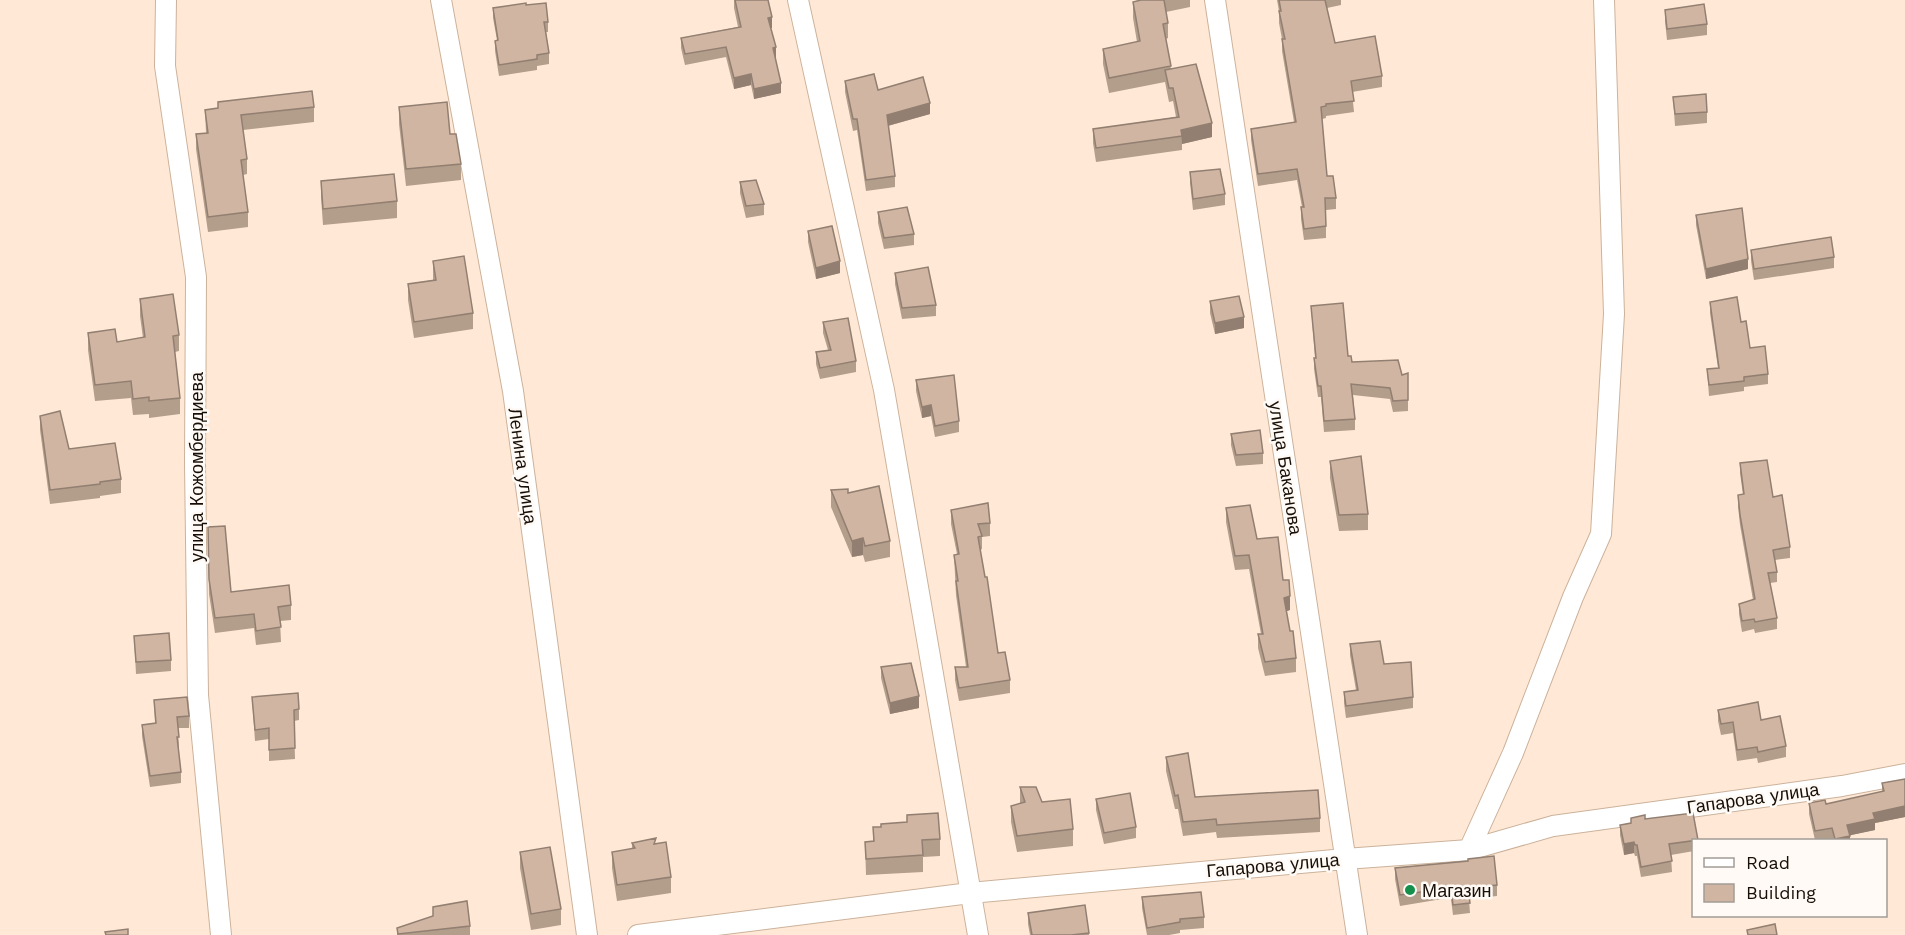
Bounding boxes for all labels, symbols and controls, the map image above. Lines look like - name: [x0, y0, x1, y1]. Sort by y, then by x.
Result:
- street label: улица Кожомбердиева: [186, 371, 207, 562]
- street label: улица Баканова: [1265, 400, 1307, 537]
- street label: Ленина улица: [504, 406, 542, 527]
- street label: Гапарова улица: [1685, 778, 1822, 818]
- legend: [1692, 839, 1887, 917]
- street label: Гапарова улица: [1206, 849, 1341, 881]
- text: Road: [1746, 852, 1790, 873]
- place label: Магазин: [1422, 880, 1491, 901]
- text: Building: [1746, 882, 1816, 903]
- marker: Магазин: [1403, 883, 1417, 897]

